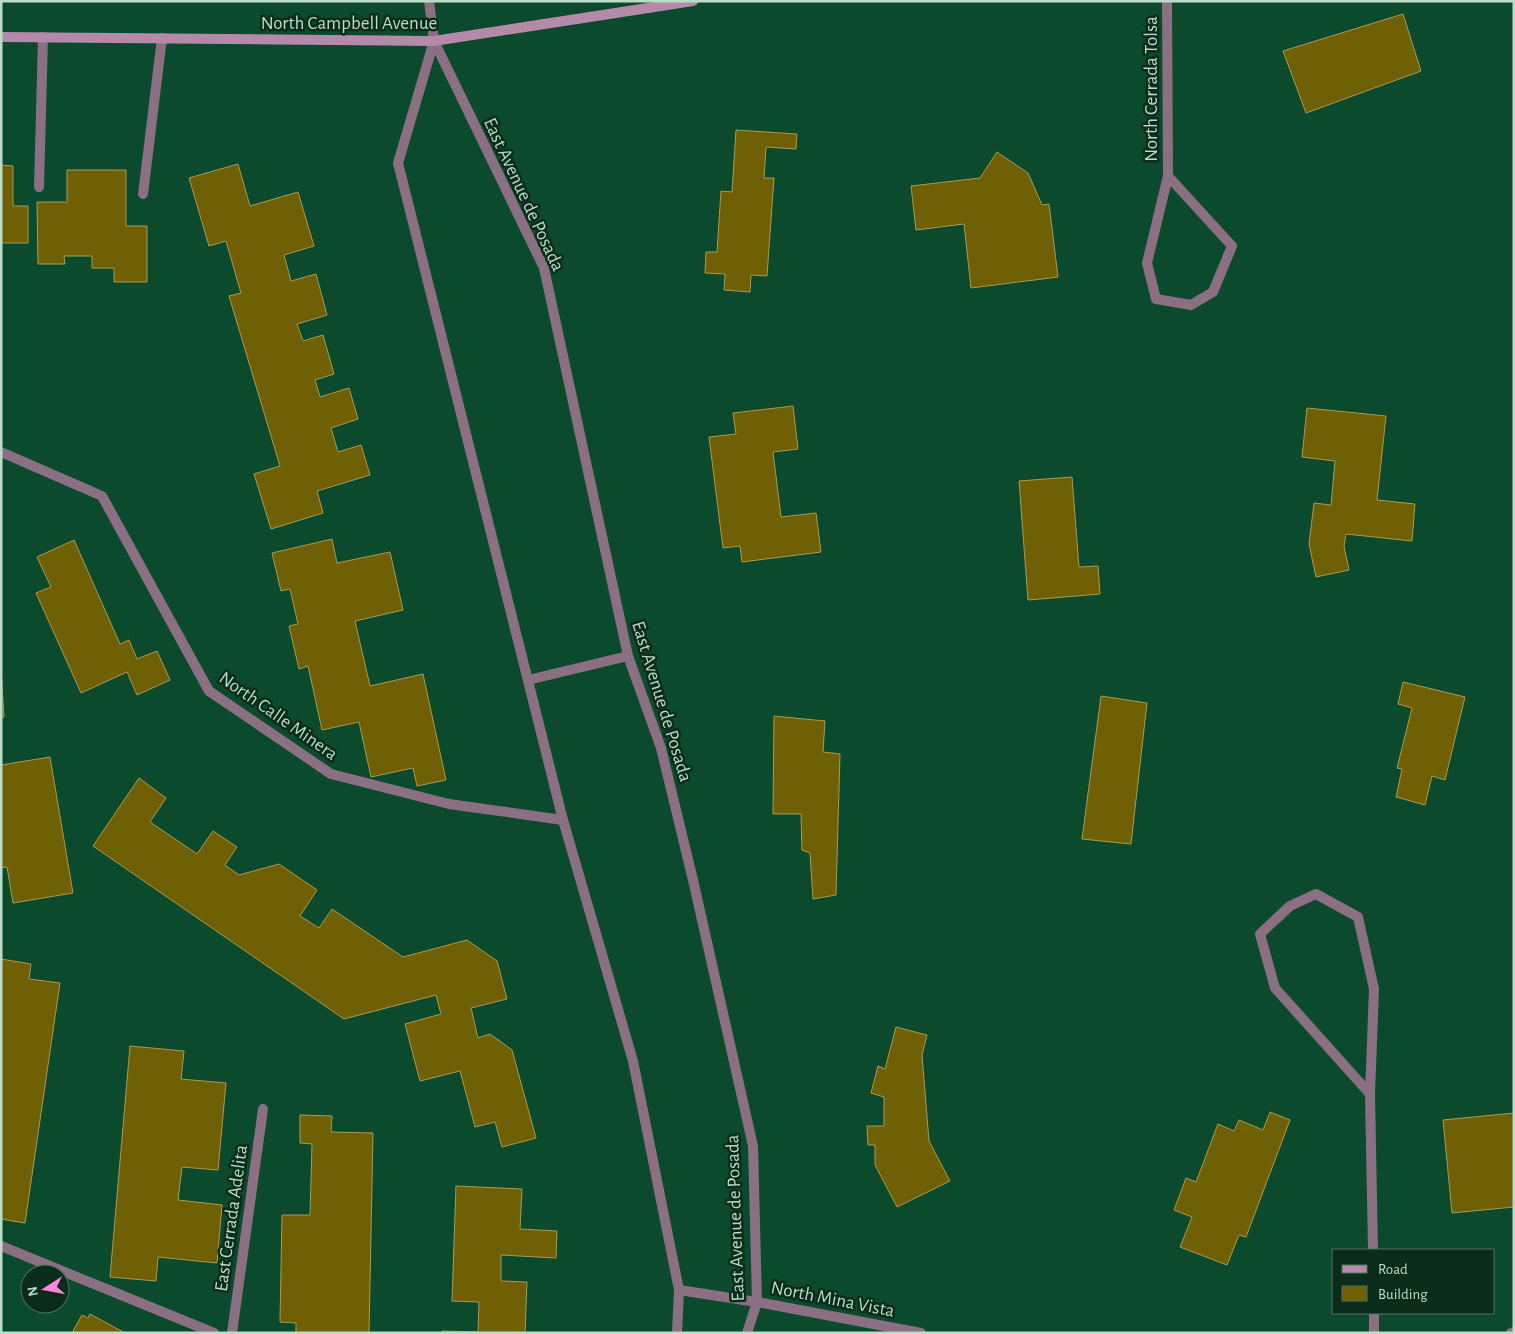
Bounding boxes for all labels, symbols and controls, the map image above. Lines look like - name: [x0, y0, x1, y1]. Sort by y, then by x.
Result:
- street label: North Campbell Avenue: [261, 14, 437, 33]
- street label: North Cerrada Tolsa: [1142, 16, 1161, 162]
- street label: East Avenue de Posada: [480, 115, 568, 274]
- street label: East Avenue de Posada: [628, 619, 695, 784]
- street label: North Calle Minera: [215, 668, 341, 764]
- street label: East Avenue de Posada: [723, 1134, 748, 1302]
- street label: East Cerrada Adelita: [212, 1143, 251, 1293]
- legend: [1332, 1249, 1495, 1314]
- text: Road: [1378, 1262, 1408, 1277]
- north arrow: [20, 1264, 70, 1314]
- street label: North Mina Vista: [769, 1278, 896, 1321]
- text: N: [25, 1285, 41, 1297]
- text: Building: [1378, 1287, 1428, 1302]

